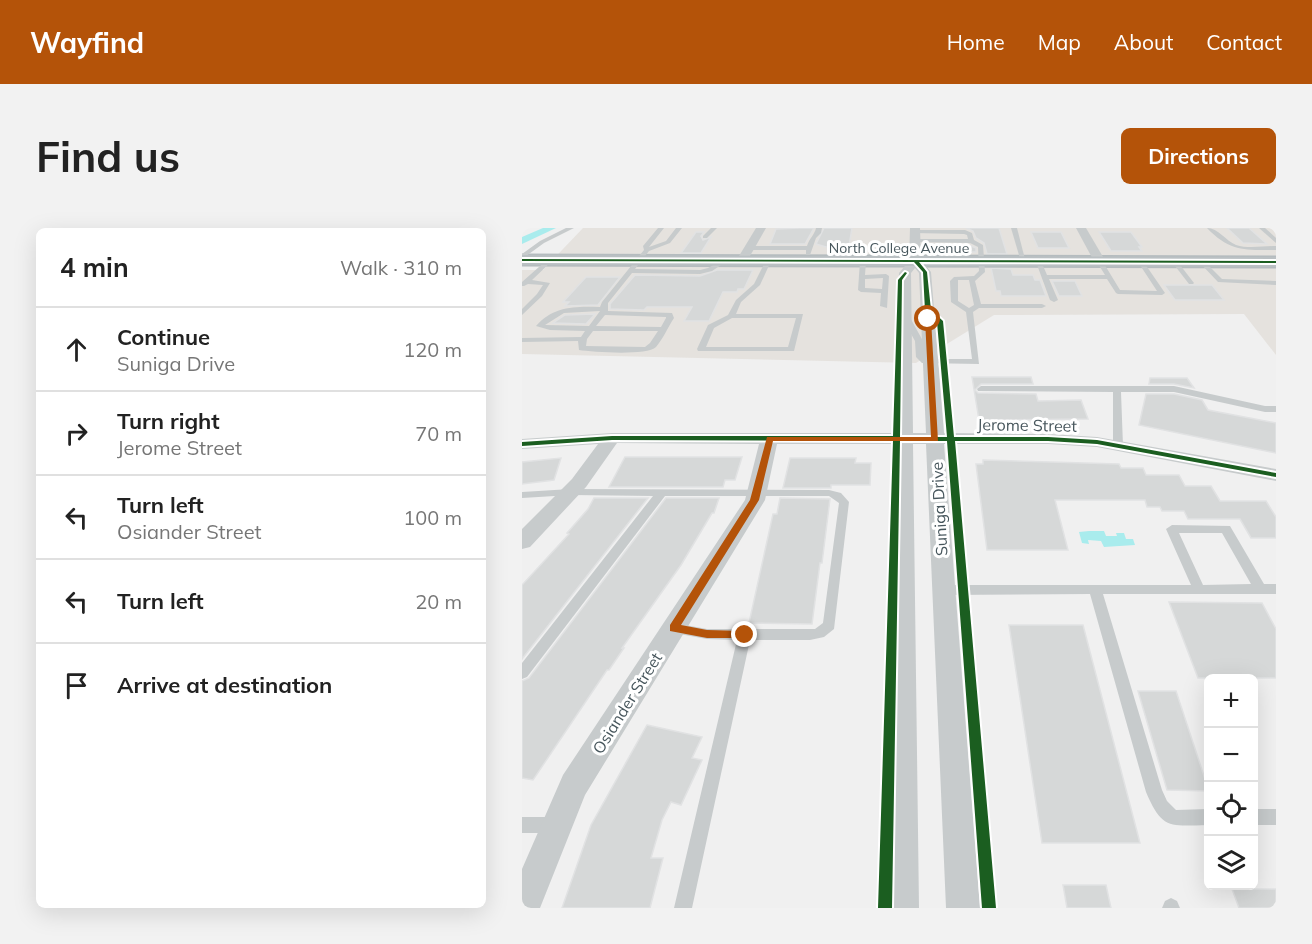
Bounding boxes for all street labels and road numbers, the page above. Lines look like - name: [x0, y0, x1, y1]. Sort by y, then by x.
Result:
- street label: North College Avenue: [829, 239, 969, 257]
- street label: Jerome Street: [977, 414, 1078, 436]
- street label: Suniga Drive: [927, 461, 951, 557]
- street label: Osiander Street: [588, 648, 666, 757]

